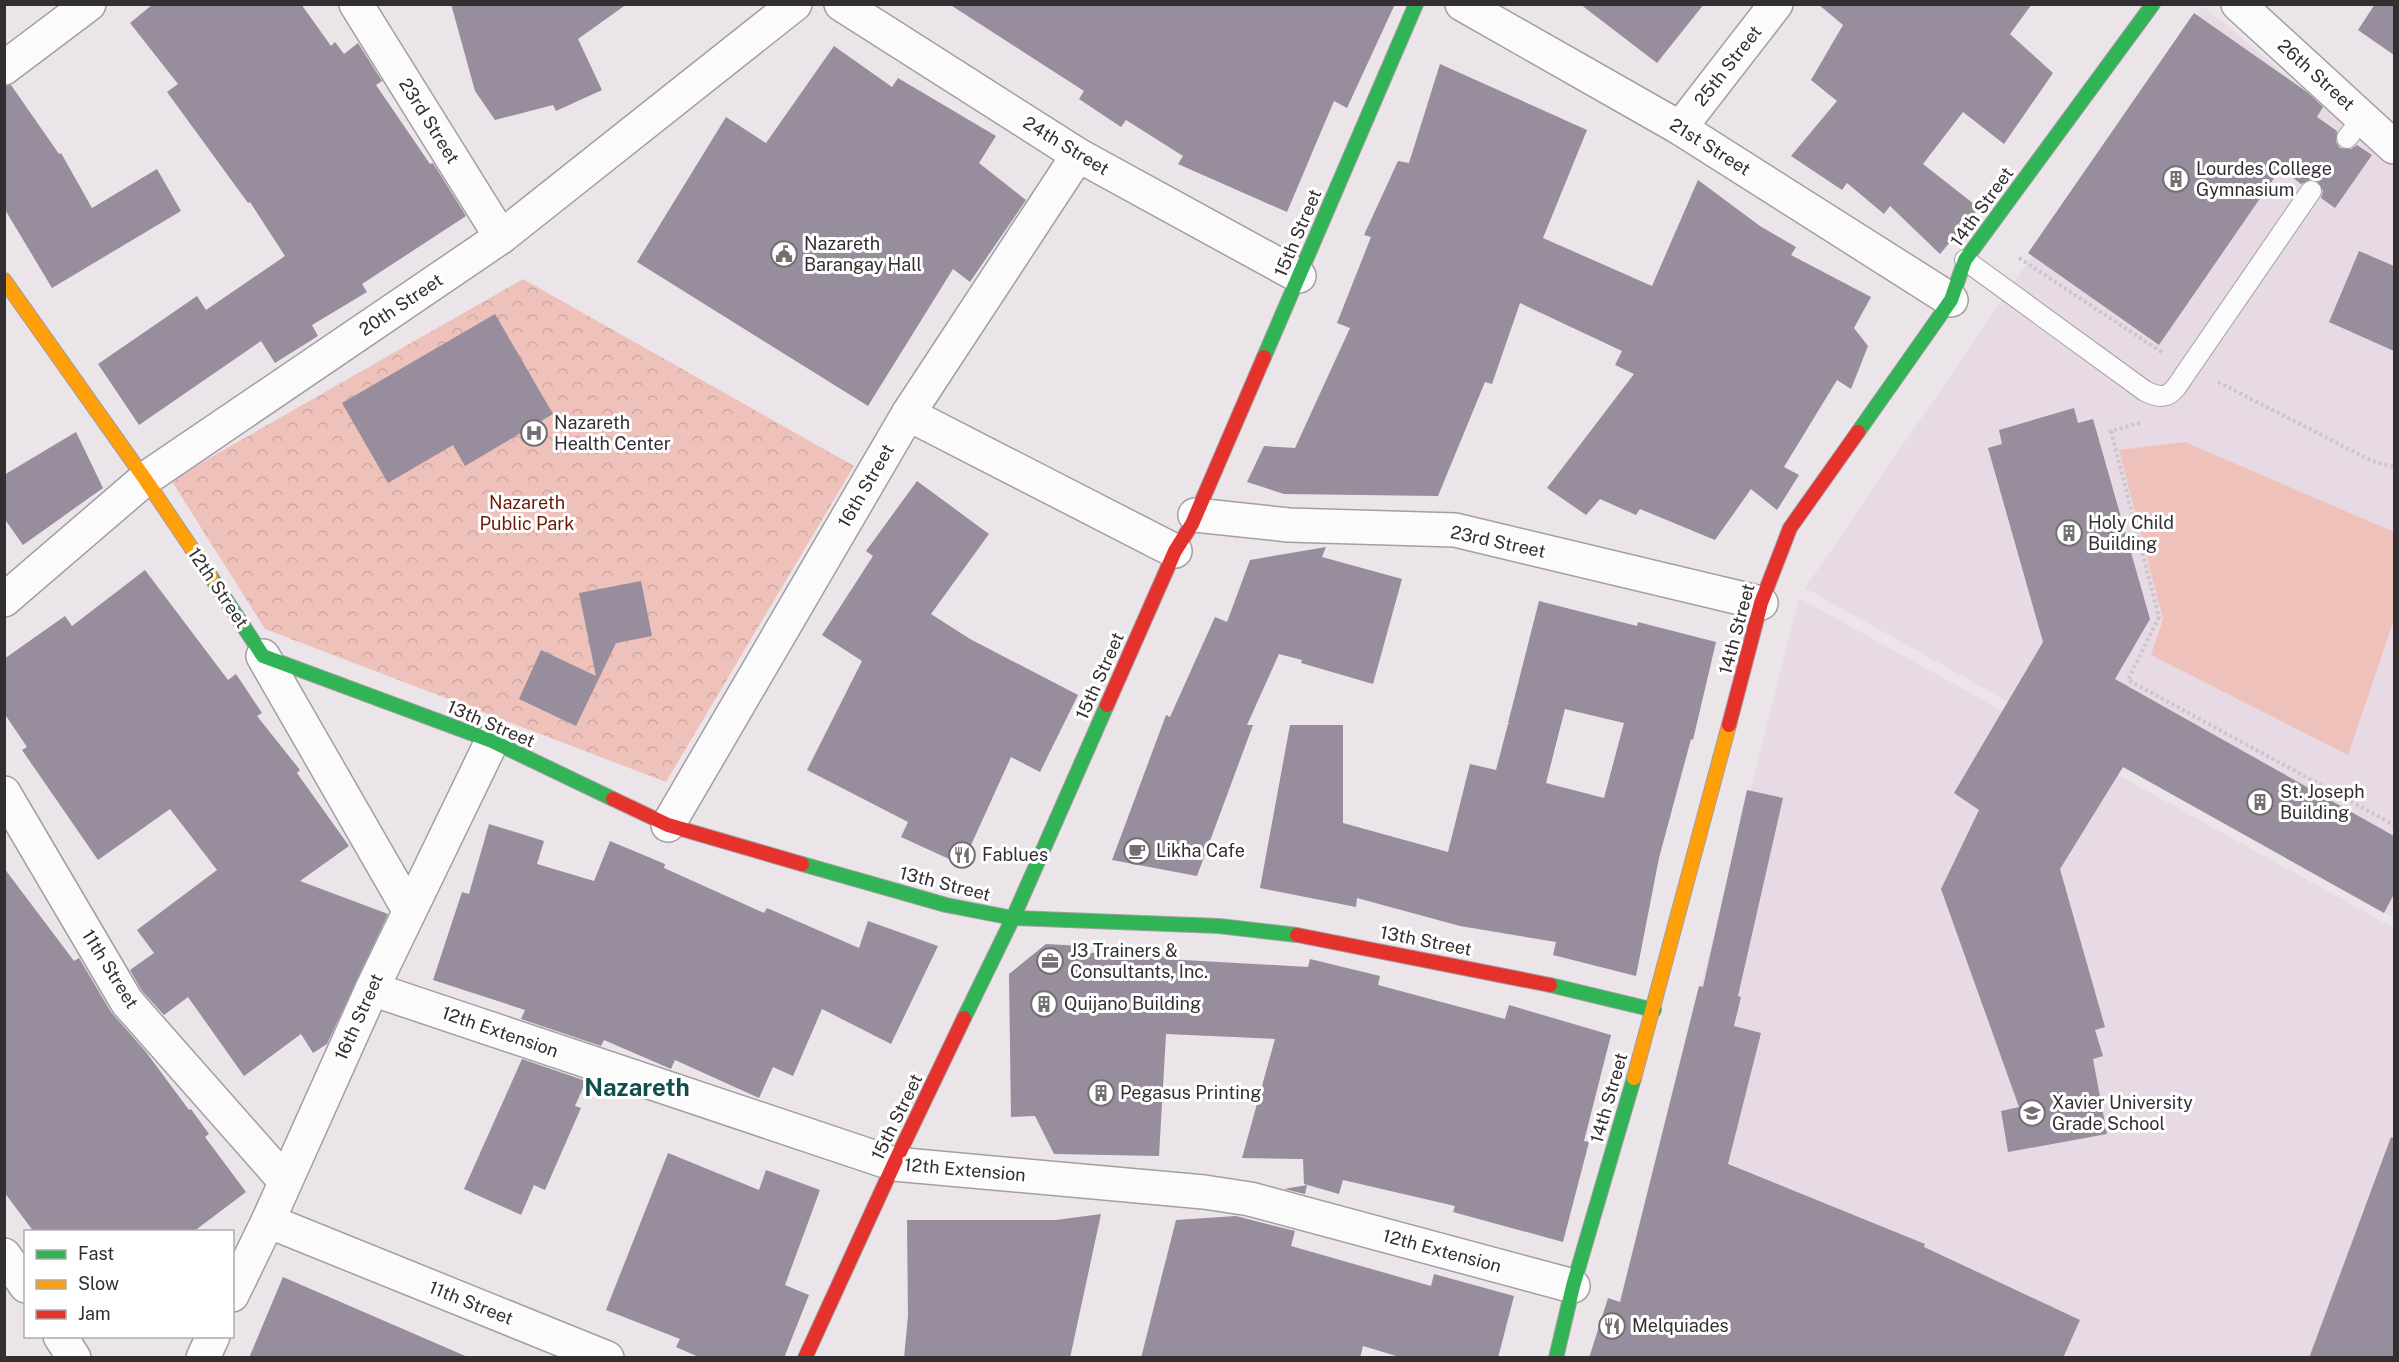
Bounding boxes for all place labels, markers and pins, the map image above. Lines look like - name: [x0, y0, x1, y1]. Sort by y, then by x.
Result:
- place label: Lourdes College Gymnasium: [2196, 158, 2332, 200]
- building icon: Lourdes College Gymnasium: [2161, 164, 2191, 194]
- place label: Nazareth Barangay Hall: [804, 233, 922, 275]
- public building icon: Nazareth Barangay Hall: [769, 239, 799, 269]
- place label: Nazareth Health Center: [554, 412, 671, 454]
- hospital icon: Nazareth Health Center: [519, 418, 549, 448]
- place label: Holy Child Building: [2088, 512, 2174, 554]
- building icon: Holy Child Building: [2054, 518, 2084, 548]
- place label: St. Joseph Building: [2280, 781, 2365, 823]
- building icon: St. Joseph Building: [2245, 787, 2275, 817]
- cafe icon: Likha Cafe: [1122, 836, 1152, 866]
- restaurant icon: Fablues: [947, 840, 977, 870]
- place label: Likha Cafe: [1156, 840, 1245, 861]
- place label: Fablues: [982, 844, 1048, 865]
- place label: J3 Trainers & Consultants, Inc.: [1070, 940, 1208, 982]
- office icon: J3 Trainers & Consultants, Inc.: [1035, 946, 1065, 976]
- building icon: Quijano Building: [1029, 989, 1059, 1019]
- place label: Quijano Building: [1064, 993, 1201, 1014]
- building icon: Pegasus Printing: [1086, 1078, 1116, 1108]
- place label: Pegasus Printing: [1120, 1082, 1261, 1103]
- place label: Xavier University Grade School: [2052, 1092, 2193, 1134]
- school or university icon: Xavier University Grade School: [2017, 1098, 2047, 1128]
- restaurant icon: Melquiades: [1597, 1311, 1627, 1341]
- place label: Melquiades: [1632, 1315, 1729, 1336]

